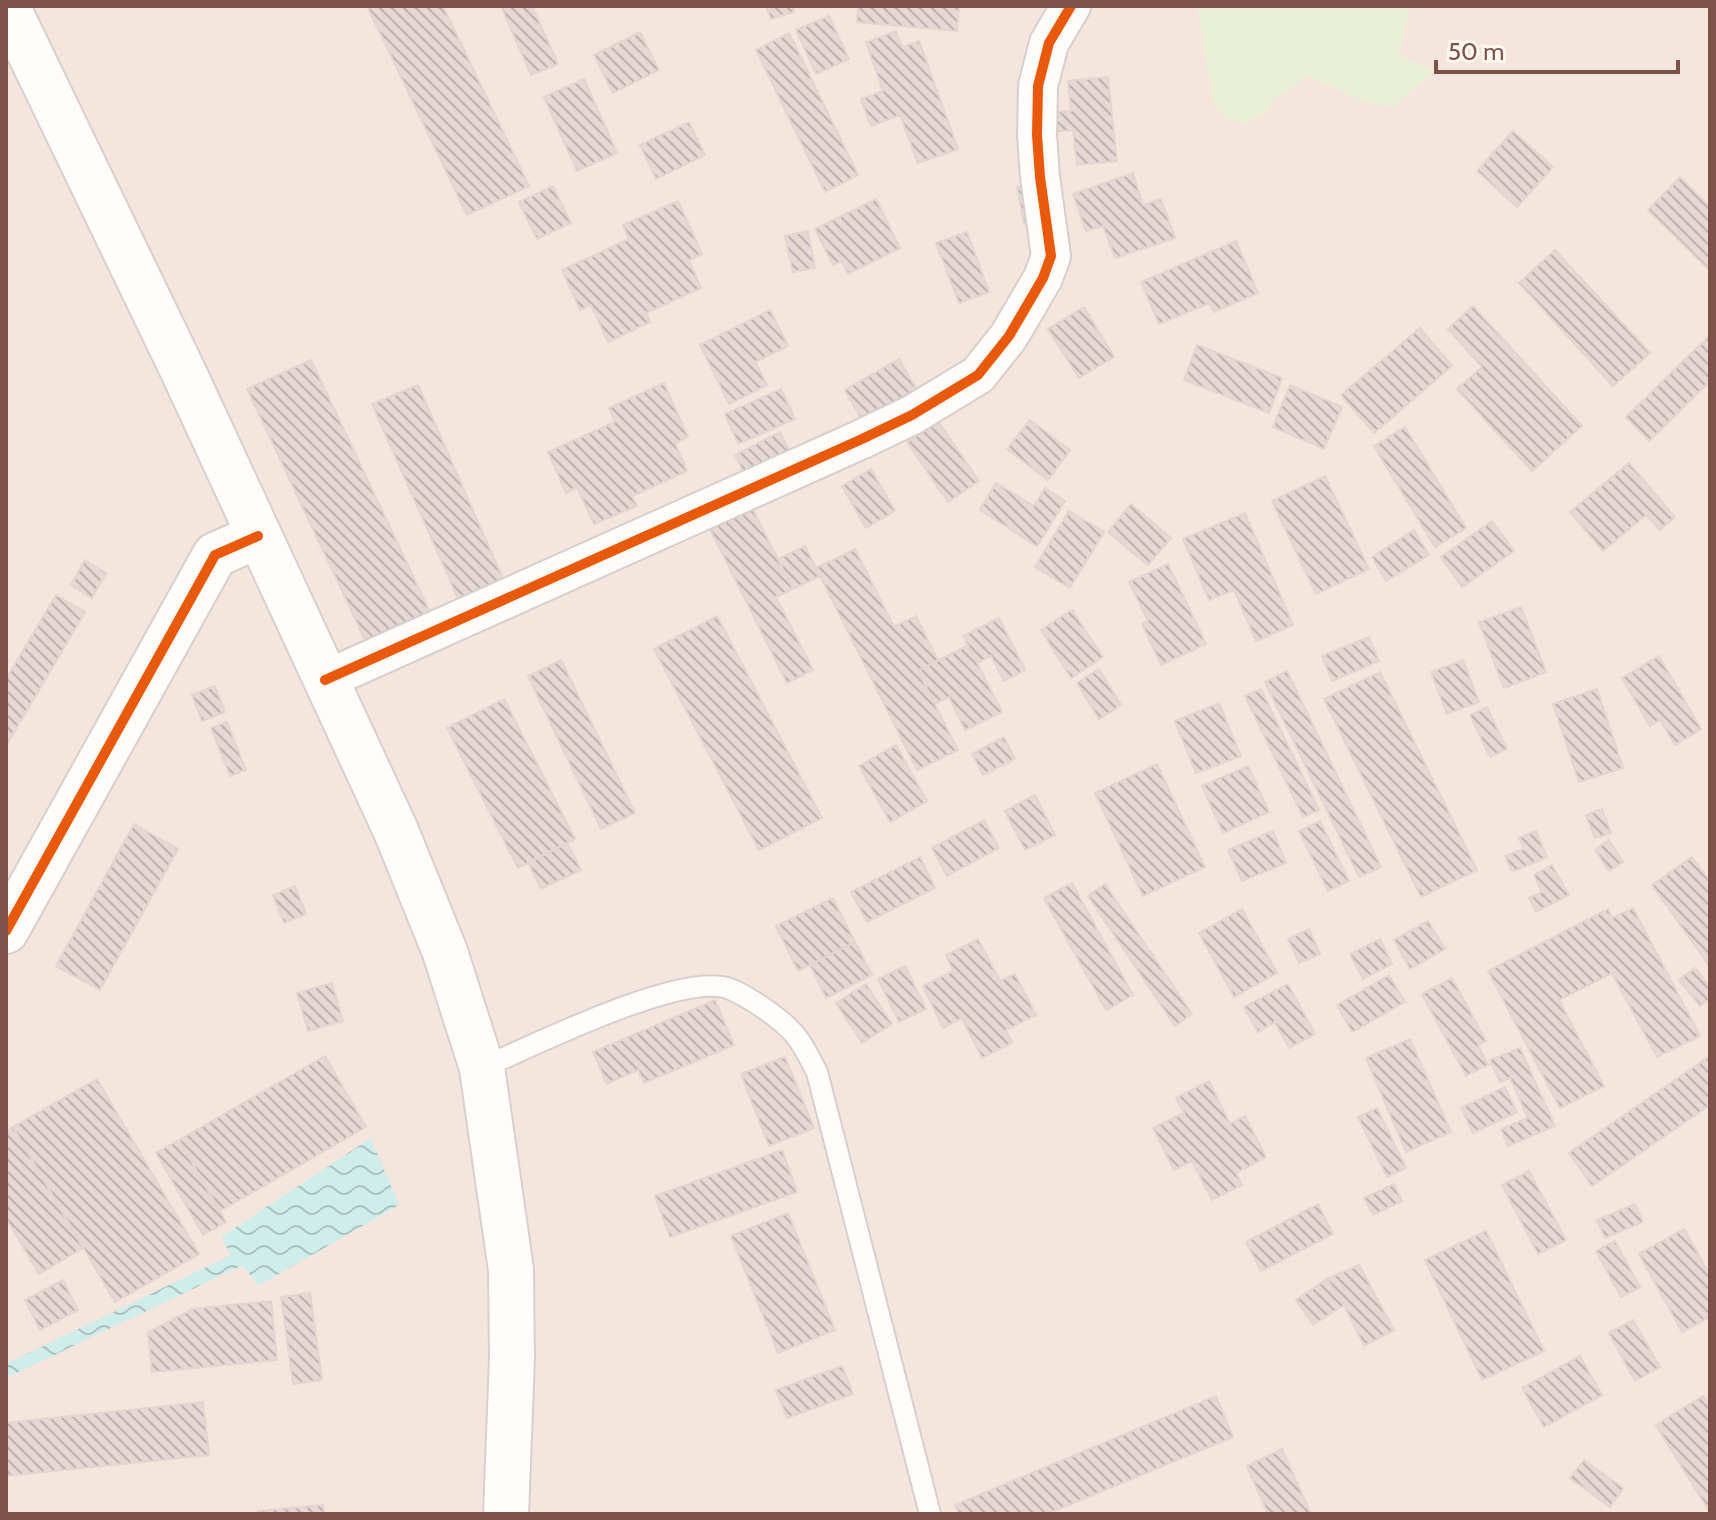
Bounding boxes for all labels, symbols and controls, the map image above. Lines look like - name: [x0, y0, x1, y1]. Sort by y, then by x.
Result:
- scale bar: [1436, 24, 1678, 74]
- text: 50 m: [1448, 37, 1504, 66]

